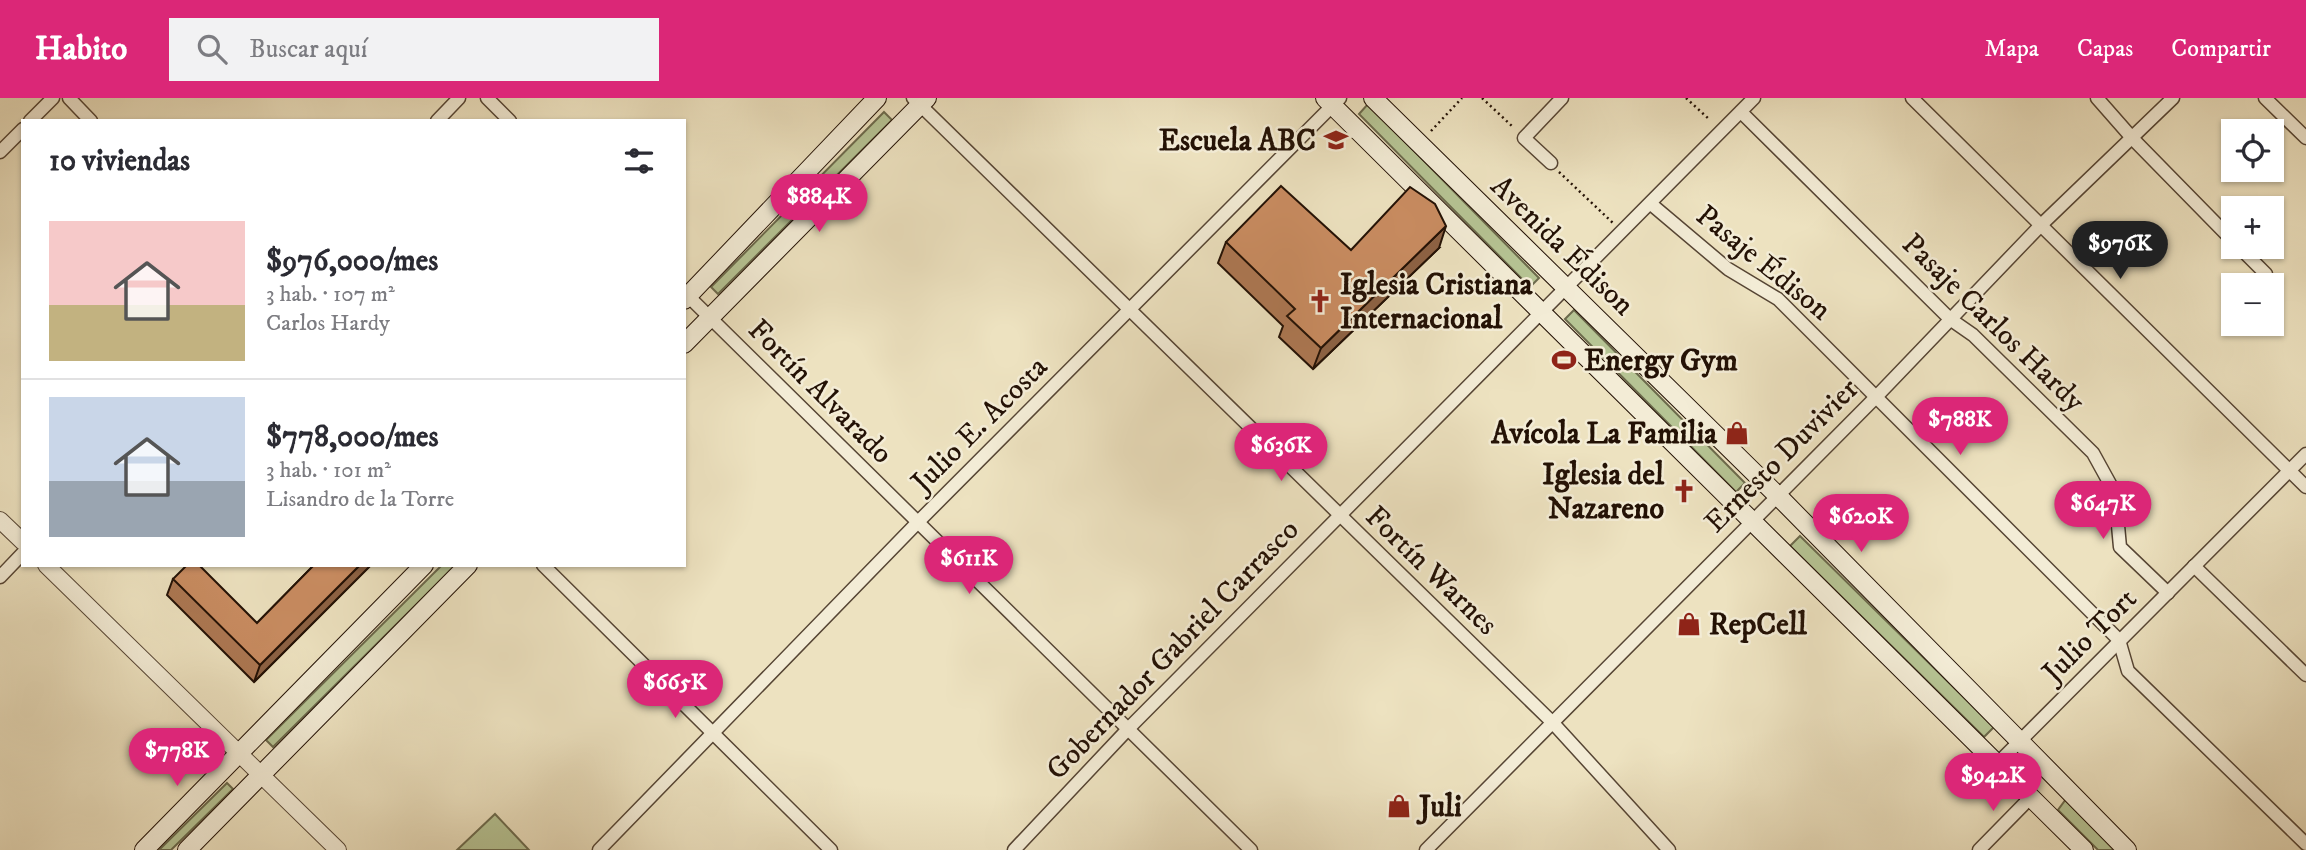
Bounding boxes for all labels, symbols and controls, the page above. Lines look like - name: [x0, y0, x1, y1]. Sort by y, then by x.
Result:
- search box: [169, 18, 659, 81]
- text: Habito: [35, 29, 127, 70]
- icon: search: [193, 30, 231, 68]
- text: Buscar aquí: [249, 33, 368, 66]
- text: Mapa: [1985, 34, 2039, 64]
- text: Capas: [2077, 34, 2133, 64]
- text: Compartir: [2171, 34, 2271, 64]
- map controls: [2221, 119, 2284, 336]
- button: locate: [2221, 119, 2284, 182]
- place label: Escuela ABC: [1159, 123, 1316, 160]
- school or university icon: Escuela ABC: [1322, 126, 1350, 154]
- icon: filters: [620, 142, 658, 180]
- text: 10 viviendas: [49, 143, 190, 180]
- street label: Avenida Édison: [1482, 167, 1643, 324]
- pin: $884K: [770, 174, 868, 234]
- text: $884K: [787, 182, 851, 211]
- button: +: [2221, 196, 2284, 259]
- street label: Pasaje Édison: [1688, 197, 1839, 329]
- pin: $976K: [2071, 222, 2169, 281]
- street label: Pasaje Carlos Hardy: [1894, 226, 2093, 420]
- text: $976K: [2088, 229, 2152, 258]
- text: $976,000/mes: [266, 243, 438, 280]
- icon: home: [105, 249, 189, 333]
- place label: Iglesia Cristiana Internacional: [1340, 267, 1534, 338]
- button: −: [2221, 273, 2284, 336]
- text: 3 hab. · 107 m²: [266, 280, 395, 309]
- church icon: Iglesia Cristiana Internacional: [1306, 287, 1334, 315]
- text: Carlos Hardy: [266, 309, 390, 338]
- street label: Fortín Alvarado: [740, 312, 900, 472]
- place label: Energy Gym: [1584, 343, 1738, 380]
- sports icon: Energy Gym: [1550, 346, 1578, 374]
- street label: Julio E. Acosta: [902, 349, 1056, 503]
- street label: Ernesto Duvivier: [1697, 371, 1867, 541]
- pin: $788K: [1911, 398, 2009, 457]
- text: $788K: [1928, 405, 1992, 434]
- place label: Avícola La Familia: [1490, 416, 1718, 453]
- text: $778,000/mes: [266, 419, 439, 456]
- shop icon: Avícola La Familia: [1723, 419, 1751, 447]
- pin: $636K: [1232, 424, 1330, 483]
- icon: home: [105, 425, 189, 509]
- text: $636K: [1250, 431, 1312, 460]
- text: 3 hab. · 101 m²: [266, 456, 391, 485]
- place label: Iglesia del Nazareno: [1542, 457, 1665, 528]
- church icon: Iglesia del Nazareno: [1670, 477, 1698, 505]
- pin: $647K: [2054, 482, 2152, 541]
- text: Lisandro de la Torre: [266, 485, 454, 514]
- text: $647K: [2070, 489, 2136, 518]
- pin: $620K: [1812, 494, 1910, 554]
- street label: Fortín Warnes: [1357, 499, 1505, 643]
- text: $620K: [1829, 502, 1893, 531]
- street label: Gobernador Gabriel Carrasco: [1039, 512, 1307, 788]
- pin: $611K: [920, 536, 1018, 596]
- text: $611K: [940, 544, 998, 573]
- street label: Julio Tort: [2033, 581, 2145, 693]
- place label: RepCell: [1709, 607, 1808, 644]
- shop icon: RepCell: [1675, 610, 1703, 638]
- pin: $665K: [626, 660, 724, 720]
- text: $665K: [643, 668, 707, 697]
- pin: $778K: [128, 728, 226, 788]
- text: $778K: [145, 736, 209, 765]
- pin: $942K: [1944, 754, 2042, 813]
- text: $942K: [1961, 761, 2025, 790]
- place label: Juli: [1416, 789, 1462, 826]
- shop icon: Juli: [1385, 792, 1413, 820]

